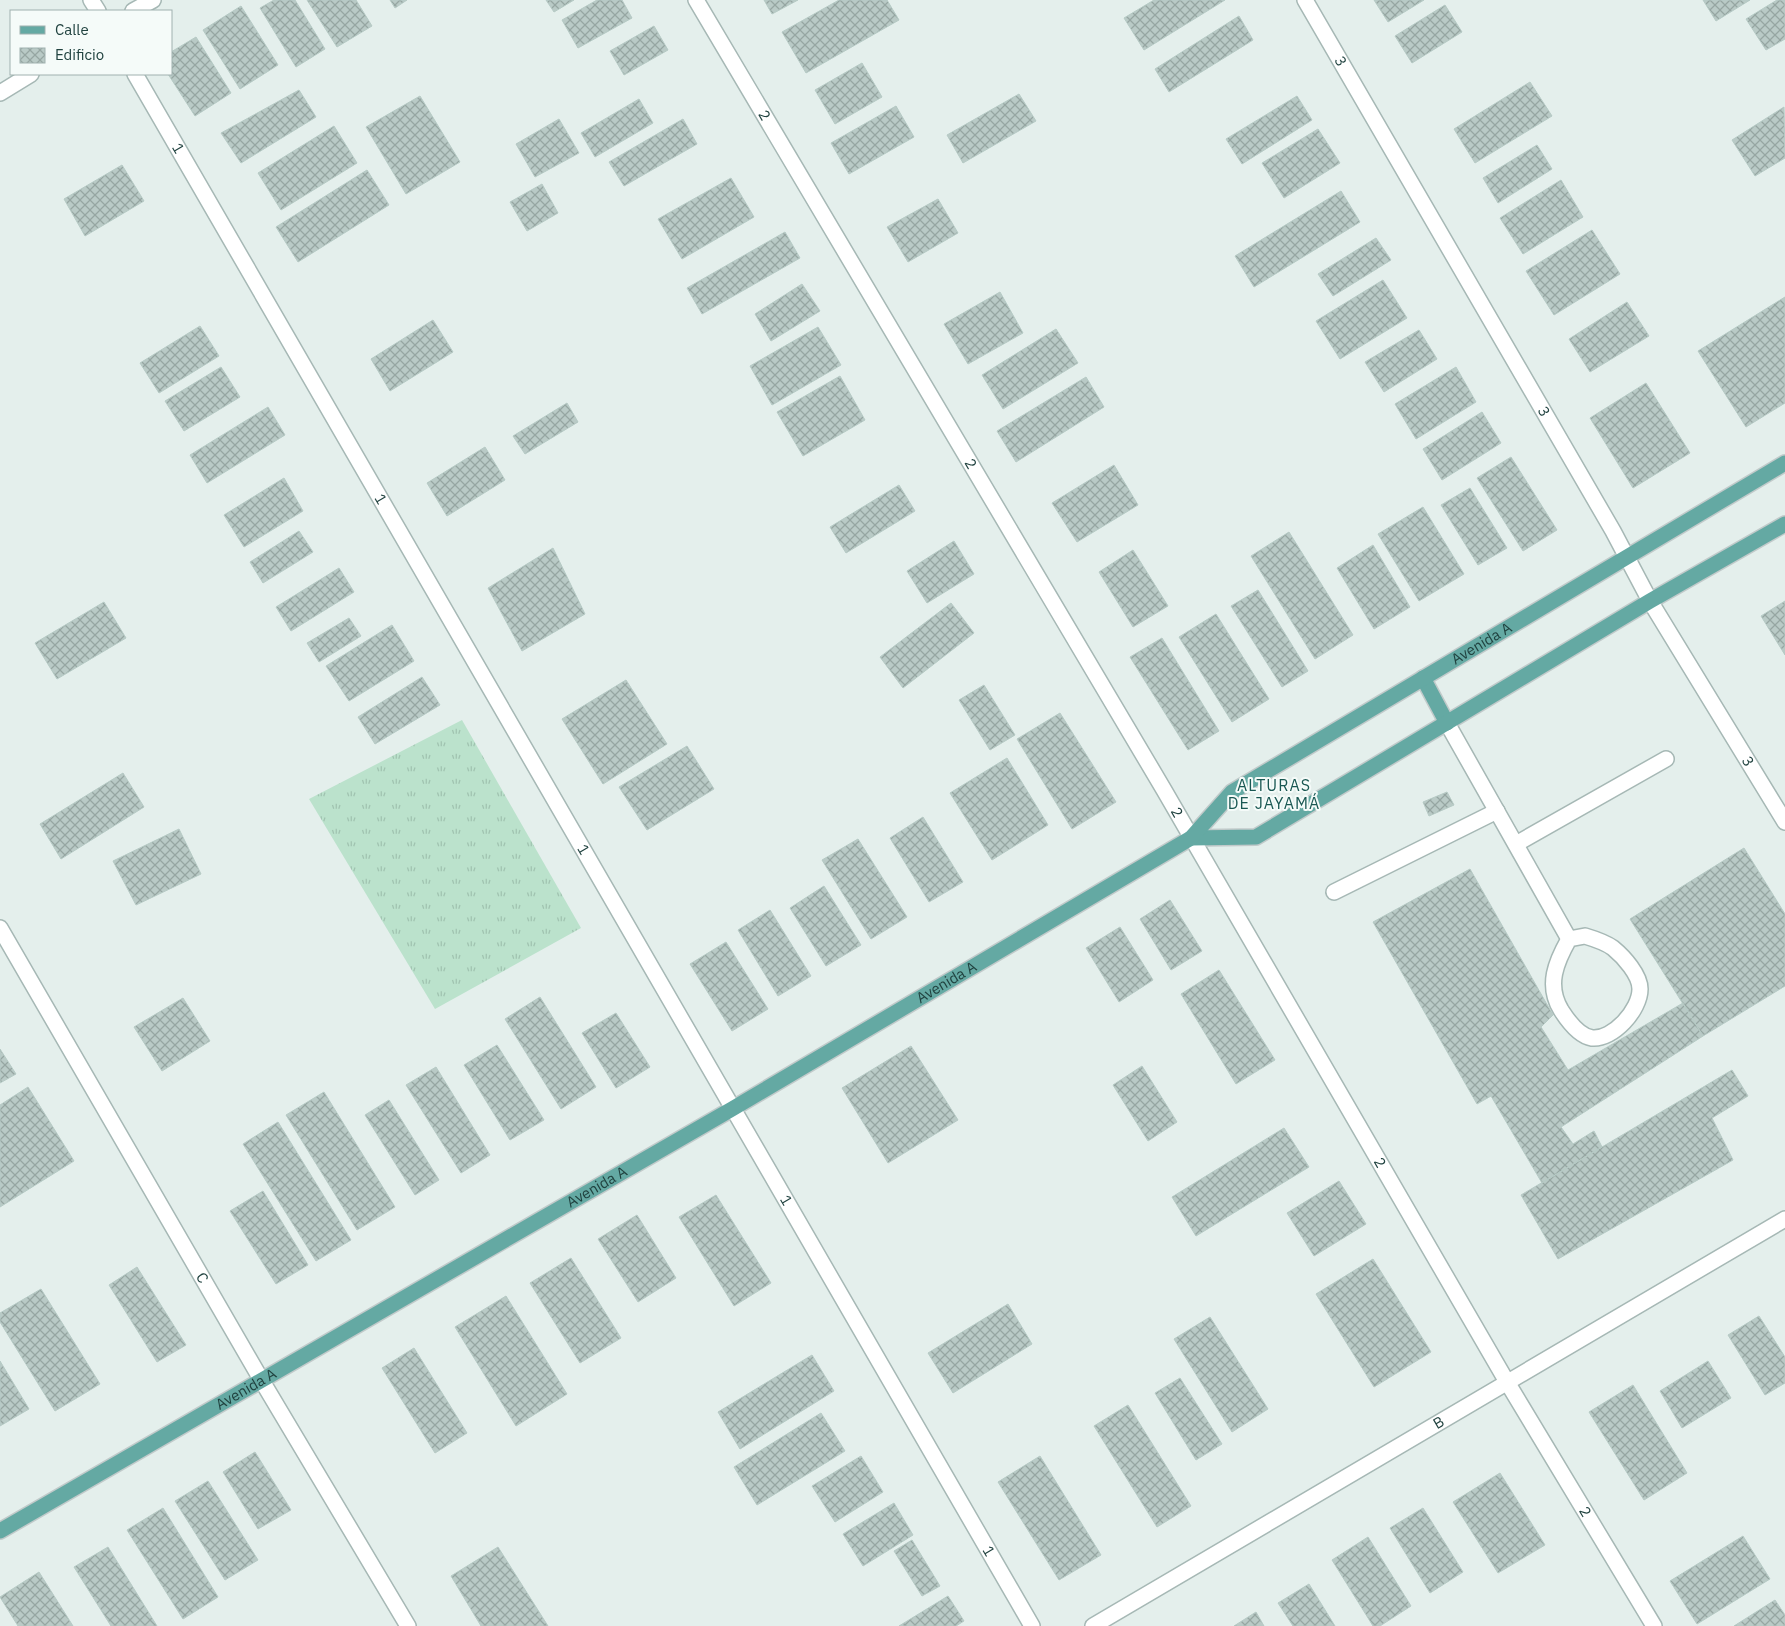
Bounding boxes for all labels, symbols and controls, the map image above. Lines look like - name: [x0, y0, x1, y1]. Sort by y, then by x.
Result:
- legend: [10, 10, 172, 75]
- text: Calle: [55, 20, 89, 39]
- text: Edificio: [55, 45, 104, 64]
- street label: 3: [1331, 52, 1352, 70]
- street label: 2: [754, 106, 775, 124]
- street label: 1: [168, 140, 189, 157]
- street label: 3: [1534, 403, 1555, 420]
- street label: 2: [961, 455, 982, 472]
- street label: 1: [371, 490, 392, 508]
- street label: Avenida A: [1448, 618, 1515, 668]
- street label: 3: [1738, 752, 1759, 770]
- district label: ALTURAS DE JAYAMÁ: [1228, 775, 1320, 813]
- street label: 2: [1167, 803, 1188, 821]
- street label: 1: [573, 841, 594, 858]
- street label: Avenida A: [913, 957, 980, 1007]
- street label: 2: [1370, 1154, 1391, 1171]
- street label: Avenida A: [563, 1161, 631, 1211]
- street label: 1: [776, 1191, 797, 1209]
- street label: C: [192, 1269, 213, 1286]
- street label: Avenida A: [212, 1364, 280, 1414]
- street label: B: [1429, 1412, 1447, 1433]
- street label: 2: [1575, 1503, 1596, 1520]
- street label: 1: [979, 1542, 1000, 1559]

